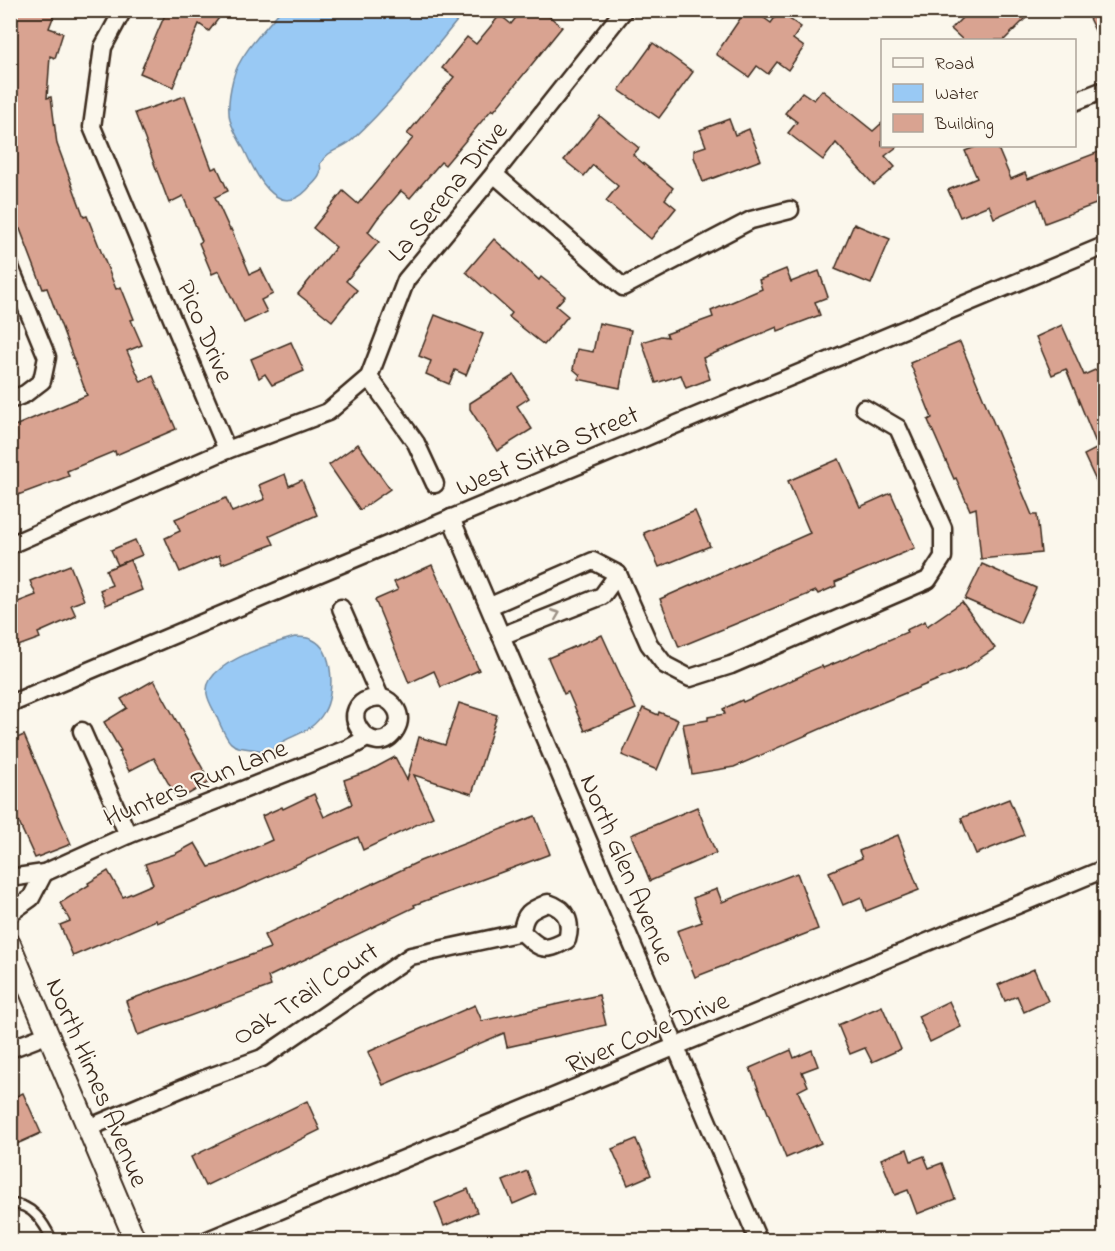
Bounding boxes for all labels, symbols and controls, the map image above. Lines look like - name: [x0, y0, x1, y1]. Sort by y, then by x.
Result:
- legend: [881, 39, 1076, 147]
- text: Road: [935, 52, 974, 78]
- text: Water: [935, 82, 979, 108]
- text: Building: [934, 112, 994, 139]
- street label: La Serena Drive: [380, 113, 519, 272]
- street label: Pico Drive: [165, 275, 243, 390]
- street label: West Sitka Street: [451, 396, 645, 508]
- one-way arrow: [549, 609, 560, 621]
- street label: Hunters Run Lane: [98, 729, 294, 839]
- street label: North Glen Avenue: [568, 769, 684, 972]
- street label: Oak Trail Court: [226, 933, 387, 1057]
- street label: North Himes Avenue: [34, 972, 158, 1195]
- street label: River Cove Drive: [560, 982, 736, 1086]

